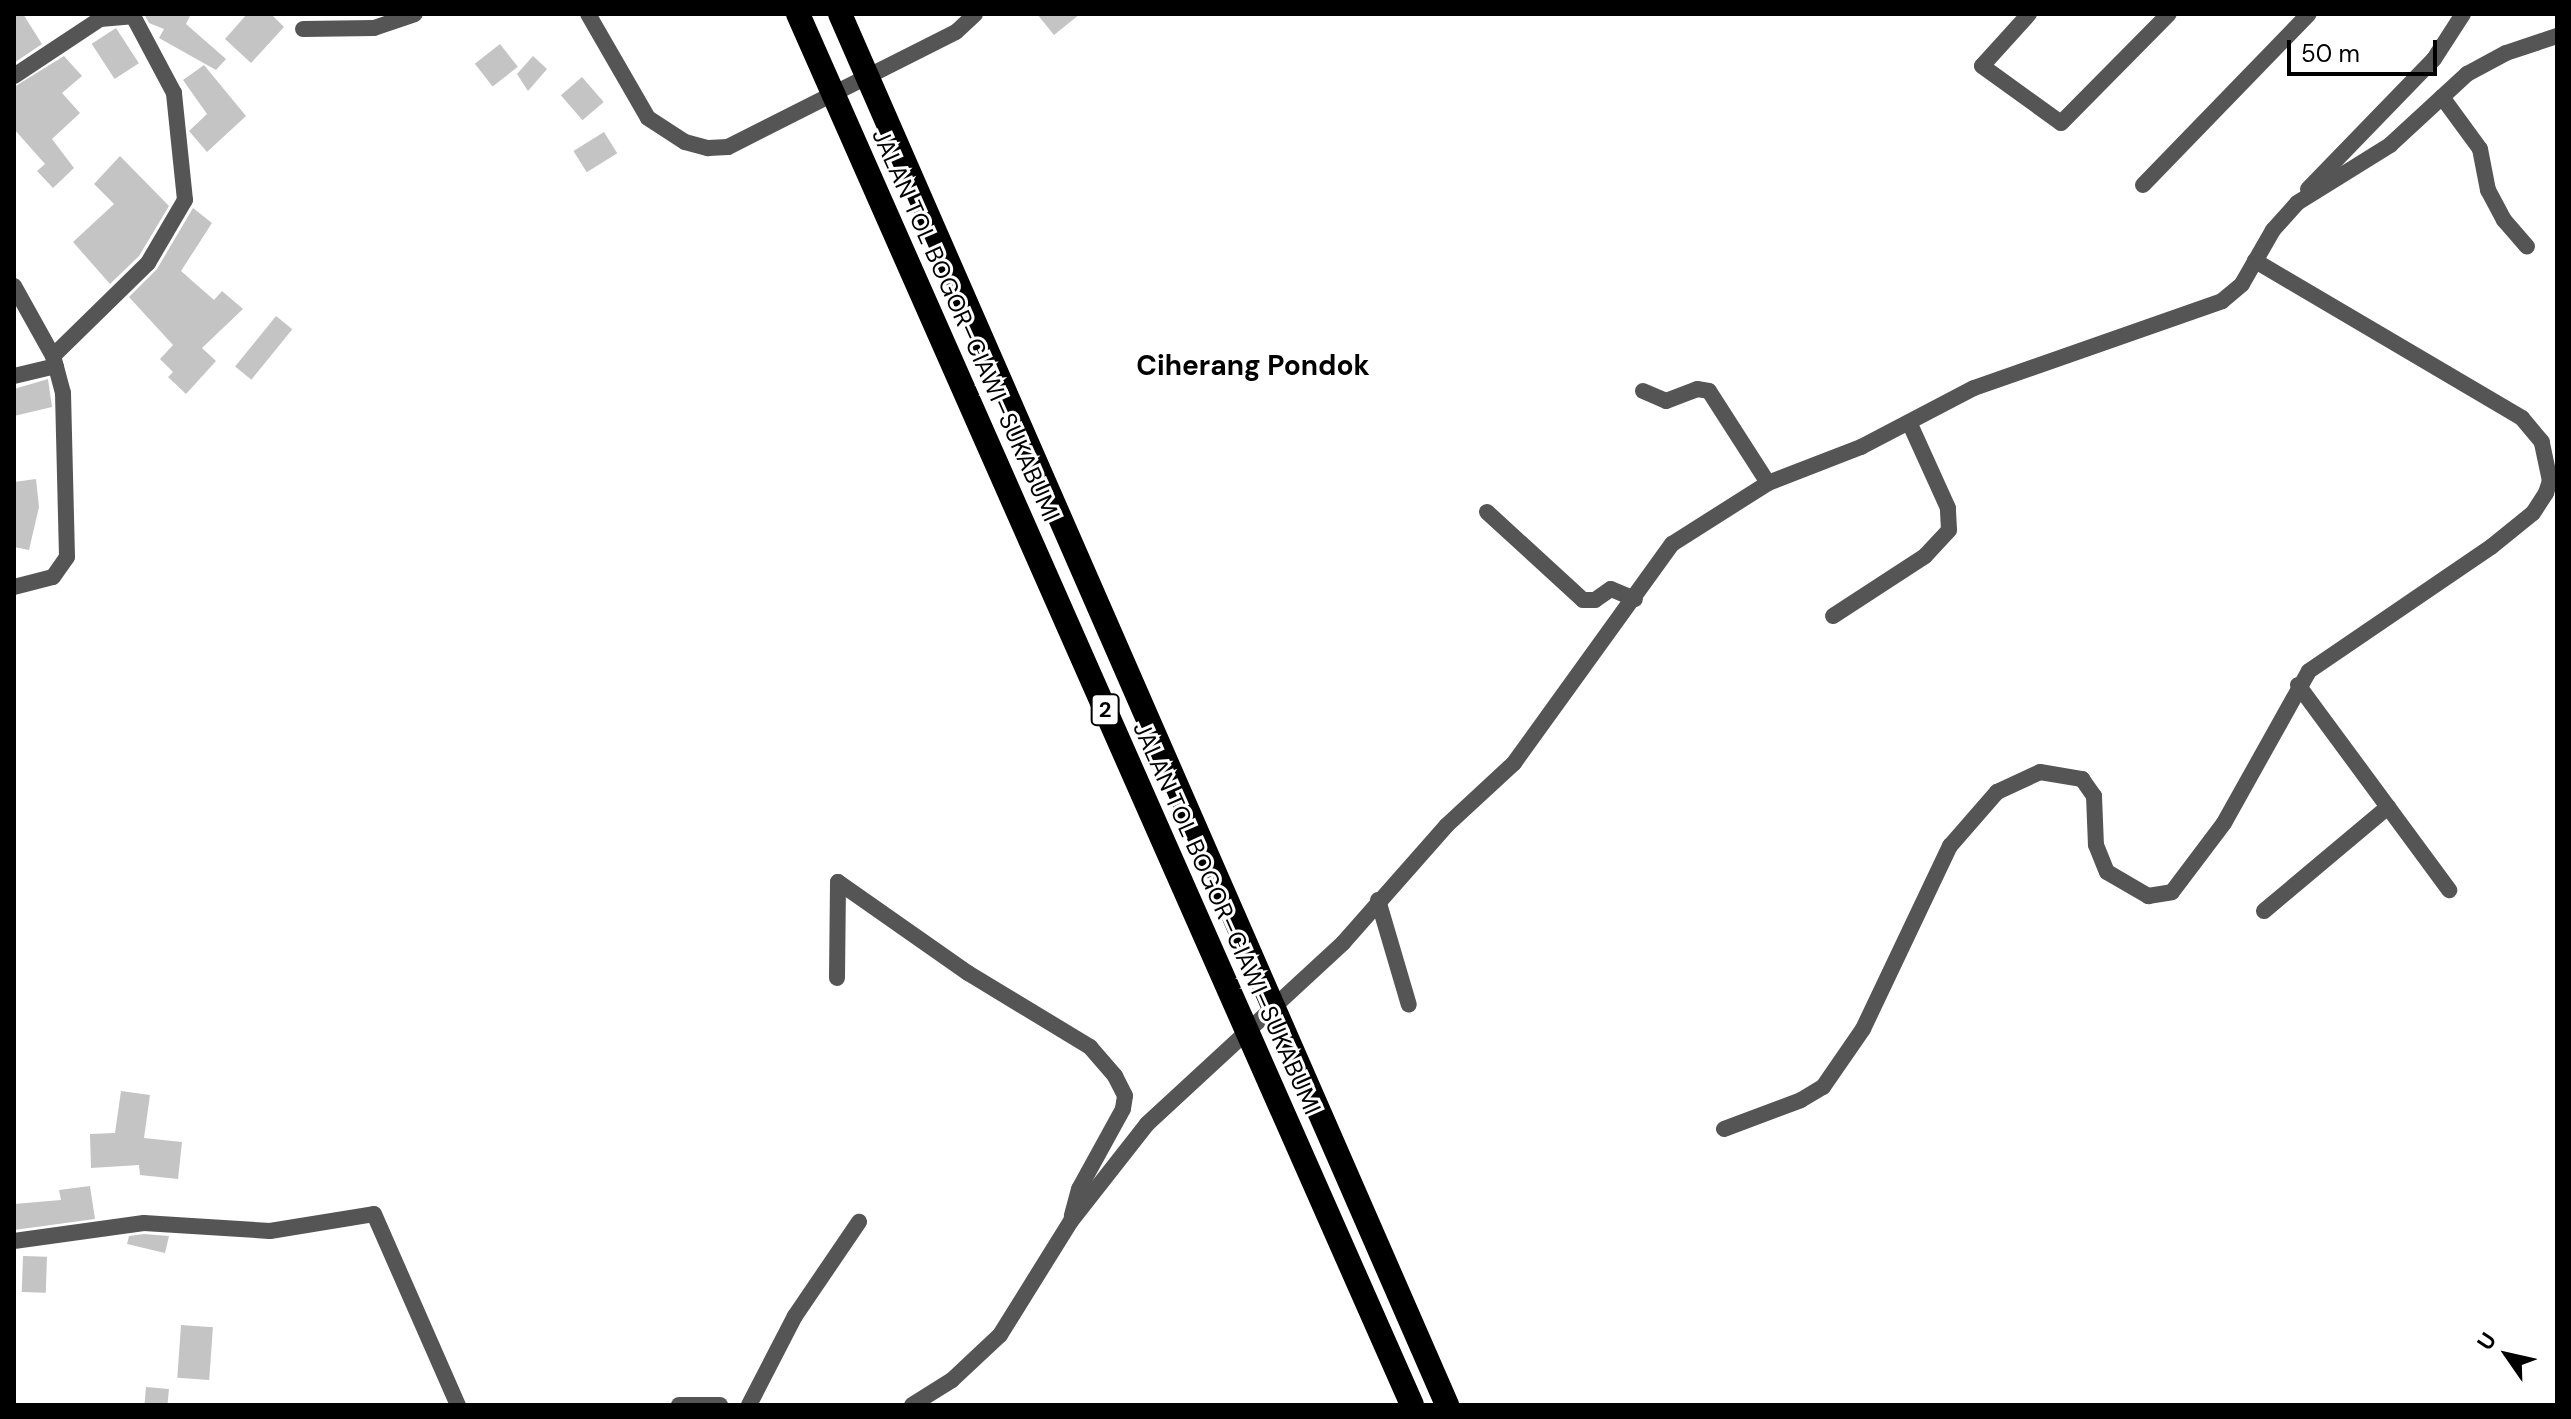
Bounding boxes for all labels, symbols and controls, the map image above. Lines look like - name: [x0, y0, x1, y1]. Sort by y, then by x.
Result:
- scale bar: [2291, 24, 2441, 74]
- text: 50 m: [2301, 38, 2360, 69]
- street label: JALAN TOL BOGOR–CIAWI–SUKABUMI: [866, 124, 1066, 526]
- district label: Ciherang Pondok: [1136, 349, 1370, 383]
- road number: 2: [1089, 692, 1121, 728]
- street label: JALAN TOL BOGOR–CIAWI–SUKABUMI: [1127, 717, 1327, 1119]
- north arrow: [2467, 1315, 2547, 1395]
- text: U: [2470, 1327, 2503, 1356]

